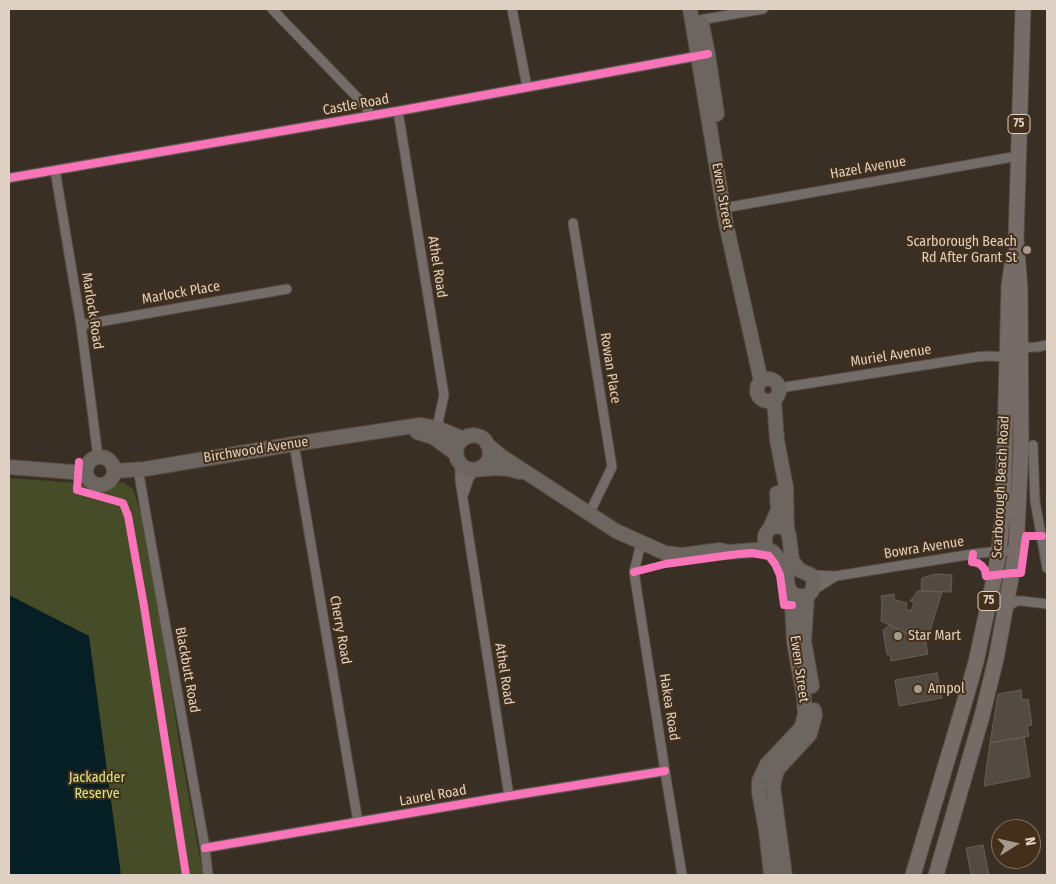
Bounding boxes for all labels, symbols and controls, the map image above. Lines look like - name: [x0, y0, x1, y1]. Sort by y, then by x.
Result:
- street label: Castle Road: [322, 91, 390, 119]
- road number: 75: [1008, 115, 1030, 134]
- street label: Hazel Avenue: [829, 153, 907, 183]
- street label: Ewen Street: [708, 161, 736, 231]
- place label: Scarborough Beach Rd After Grant St: [907, 234, 1017, 266]
- street label: Athel Road: [424, 235, 450, 299]
- marker: Scarborough Beach Rd After Grant St: [1021, 244, 1033, 256]
- street label: Marlock Road: [78, 271, 106, 351]
- street label: Marlock Place: [141, 278, 221, 308]
- street label: Rowan Place: [596, 331, 624, 405]
- street label: Muriel Avenue: [849, 341, 933, 371]
- street label: Scarborough Beach Road: [989, 415, 1013, 559]
- street label: Birchwood Avenue: [202, 433, 310, 467]
- street label: Bowra Avenue: [883, 533, 965, 563]
- road number: 75: [978, 592, 1000, 610]
- street label: Cherry Road: [326, 594, 354, 666]
- street label: Blackbutt Road: [171, 626, 203, 714]
- place label: Star Mart: [908, 628, 961, 644]
- marker: Star Mart: [892, 630, 904, 642]
- street label: Ewen Street: [786, 634, 812, 704]
- street label: Athel Road: [491, 642, 517, 706]
- street label: Hakea Road: [655, 672, 683, 742]
- place label: Ampol: [928, 681, 965, 697]
- marker: Ampol: [912, 683, 924, 695]
- park label: Jackadder Reserve: [69, 770, 125, 802]
- street label: Laurel Road: [398, 782, 468, 810]
- north arrow: [991, 819, 1041, 869]
- text: N: [1021, 836, 1039, 847]

